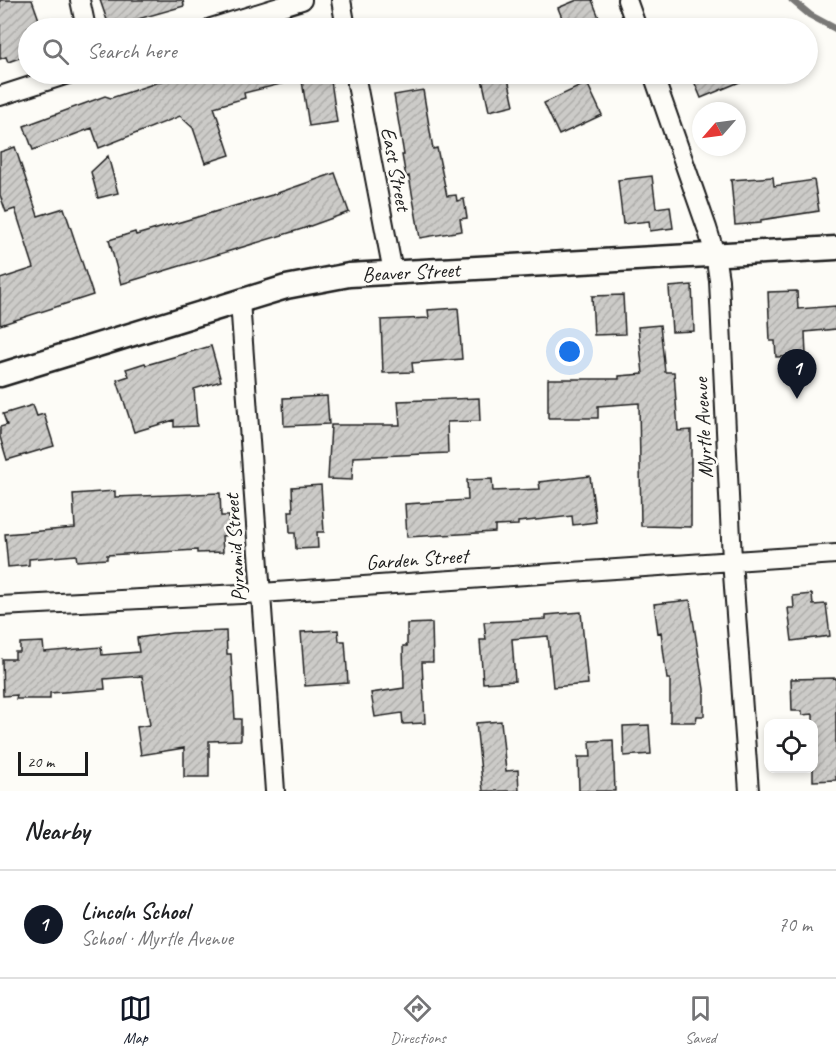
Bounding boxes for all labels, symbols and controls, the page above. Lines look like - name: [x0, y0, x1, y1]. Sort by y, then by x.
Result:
- search box: [18, 18, 818, 84]
- icon: search: [39, 35, 72, 68]
- text: Search here: [87, 37, 177, 65]
- north arrow: [692, 102, 746, 156]
- street label: East Street: [375, 125, 417, 215]
- street label: Beaver Street: [361, 256, 463, 288]
- your location: [555, 337, 584, 366]
- pin: 1: [778, 350, 816, 399]
- street label: Myrtle Avenue: [687, 375, 719, 479]
- street label: Pyramid Street: [218, 491, 252, 603]
- street label: Garden Street: [365, 542, 472, 576]
- map controls: [764, 719, 818, 773]
- button: locate: [764, 719, 818, 773]
- scale bar: [18, 749, 88, 776]
- text: 20 m: [27, 752, 54, 772]
- text: Nearby: [24, 814, 89, 847]
- text: Lincoln School: [81, 898, 189, 926]
- text: 1: [39, 912, 48, 937]
- text: 70 m: [778, 912, 812, 937]
- text: School · Myrtle Avenue: [81, 926, 233, 951]
- tab: Map: [119, 992, 152, 1048]
- tab: Directions: [390, 992, 446, 1048]
- tab: Saved: [684, 992, 717, 1048]

